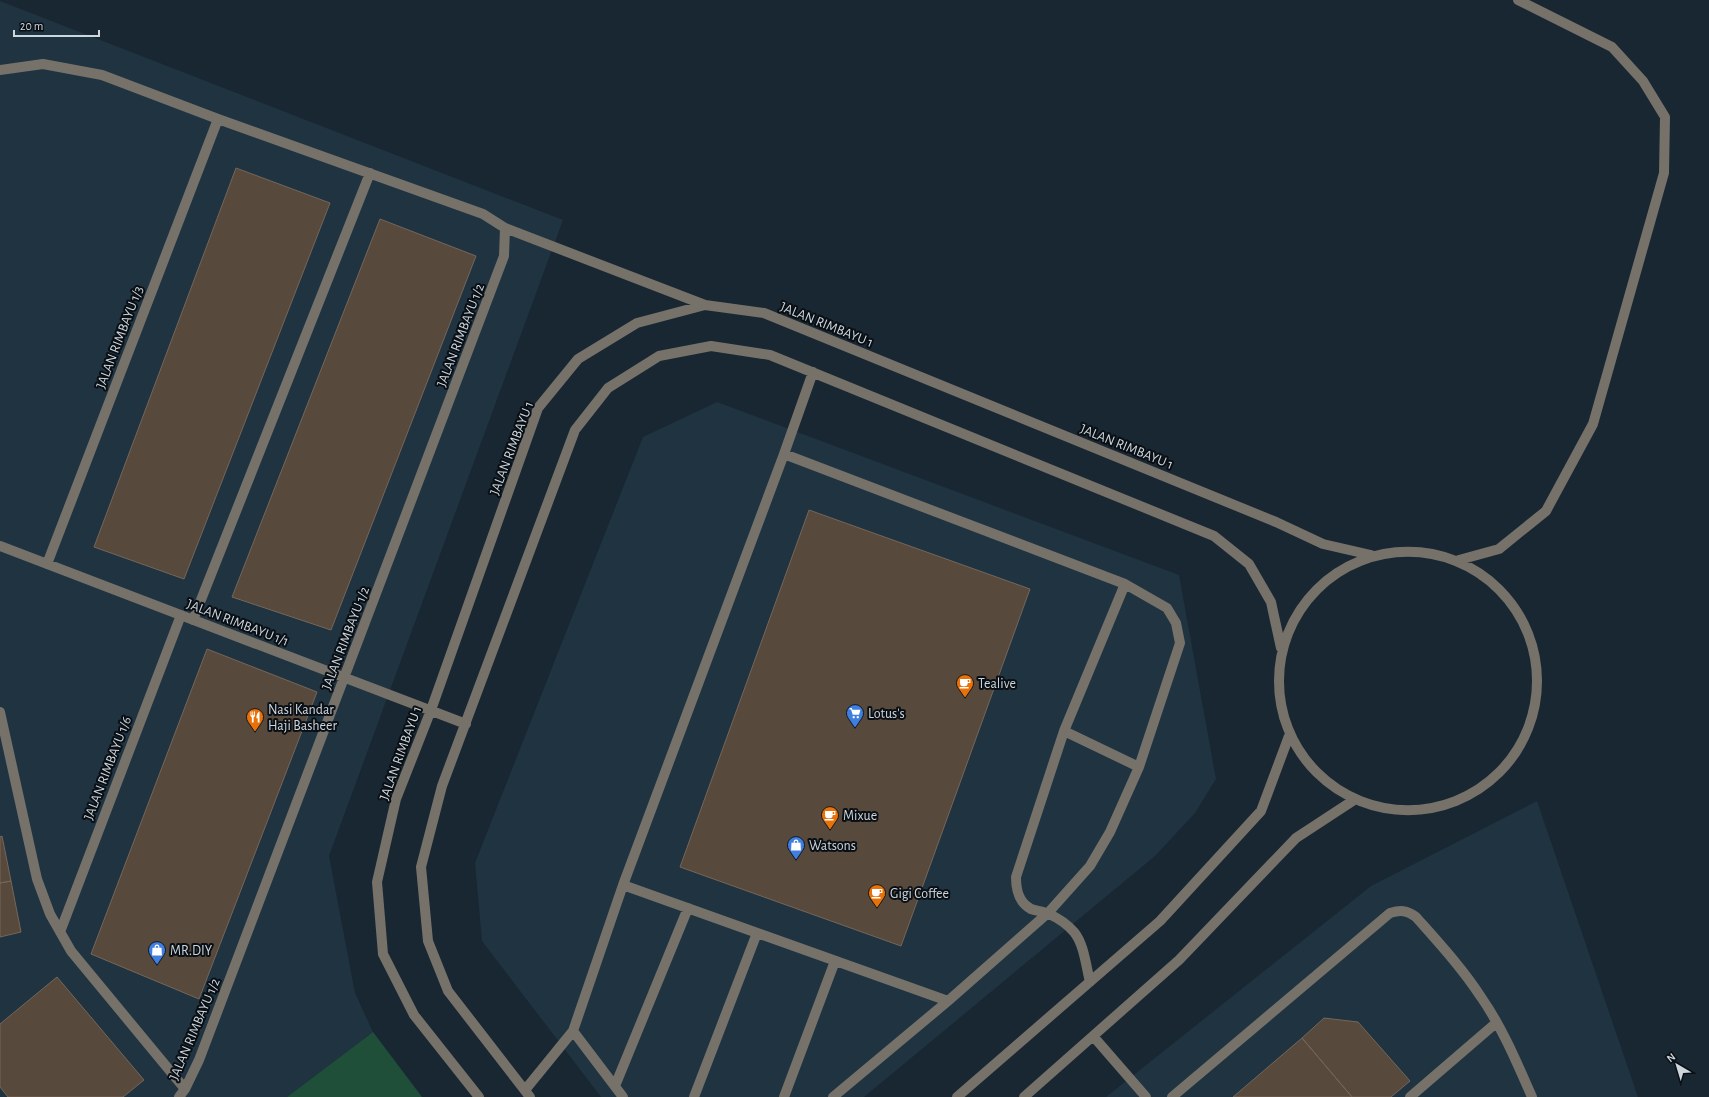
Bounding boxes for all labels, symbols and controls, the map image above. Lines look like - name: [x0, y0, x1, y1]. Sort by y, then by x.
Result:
- scale bar: [14, 12, 99, 38]
- text: 20 m: [20, 20, 43, 32]
- street label: JALAN RIMBAYU 1/2: [435, 282, 487, 389]
- street label: JALAN RIMBAYU 1/3: [94, 284, 146, 391]
- street label: JALAN RIMBAYU 1: [778, 300, 875, 350]
- street label: JALAN RIMBAYU 1: [488, 400, 536, 497]
- street label: JALAN RIMBAYU 1: [1078, 422, 1175, 472]
- street label: JALAN RIMBAYU 1/2: [320, 585, 372, 692]
- street label: JALAN RIMBAYU 1/1: [185, 597, 290, 649]
- cafe icon: Tealive: [955, 673, 975, 698]
- place label: Tealive: [978, 677, 1016, 691]
- place label: Nasi Kandar Haji Basheer: [268, 703, 338, 733]
- supermarket icon: Lotus's: [845, 703, 865, 728]
- street label: JALAN RIMBAYU 1: [377, 704, 424, 802]
- restaurant icon: Nasi Kandar Haji Basheer: [245, 707, 265, 732]
- place label: Lotus's: [868, 707, 905, 721]
- street label: JALAN RIMBAYU 1/6: [82, 715, 134, 822]
- cafe icon: Mixue: [820, 805, 840, 830]
- place label: Mixue: [843, 809, 877, 823]
- shop icon: Watsons: [786, 835, 806, 860]
- place label: Watsons: [809, 839, 856, 853]
- cafe icon: Gigi Coffee: [867, 883, 887, 908]
- place label: Gigi Coffee: [890, 887, 949, 901]
- shop icon: MR.DIY: [147, 940, 167, 965]
- place label: MR.DIY: [170, 944, 213, 958]
- street label: JALAN RIMBAYU 1/2: [167, 976, 223, 1082]
- north arrow: [1657, 1045, 1697, 1085]
- text: N: [1665, 1051, 1678, 1064]

